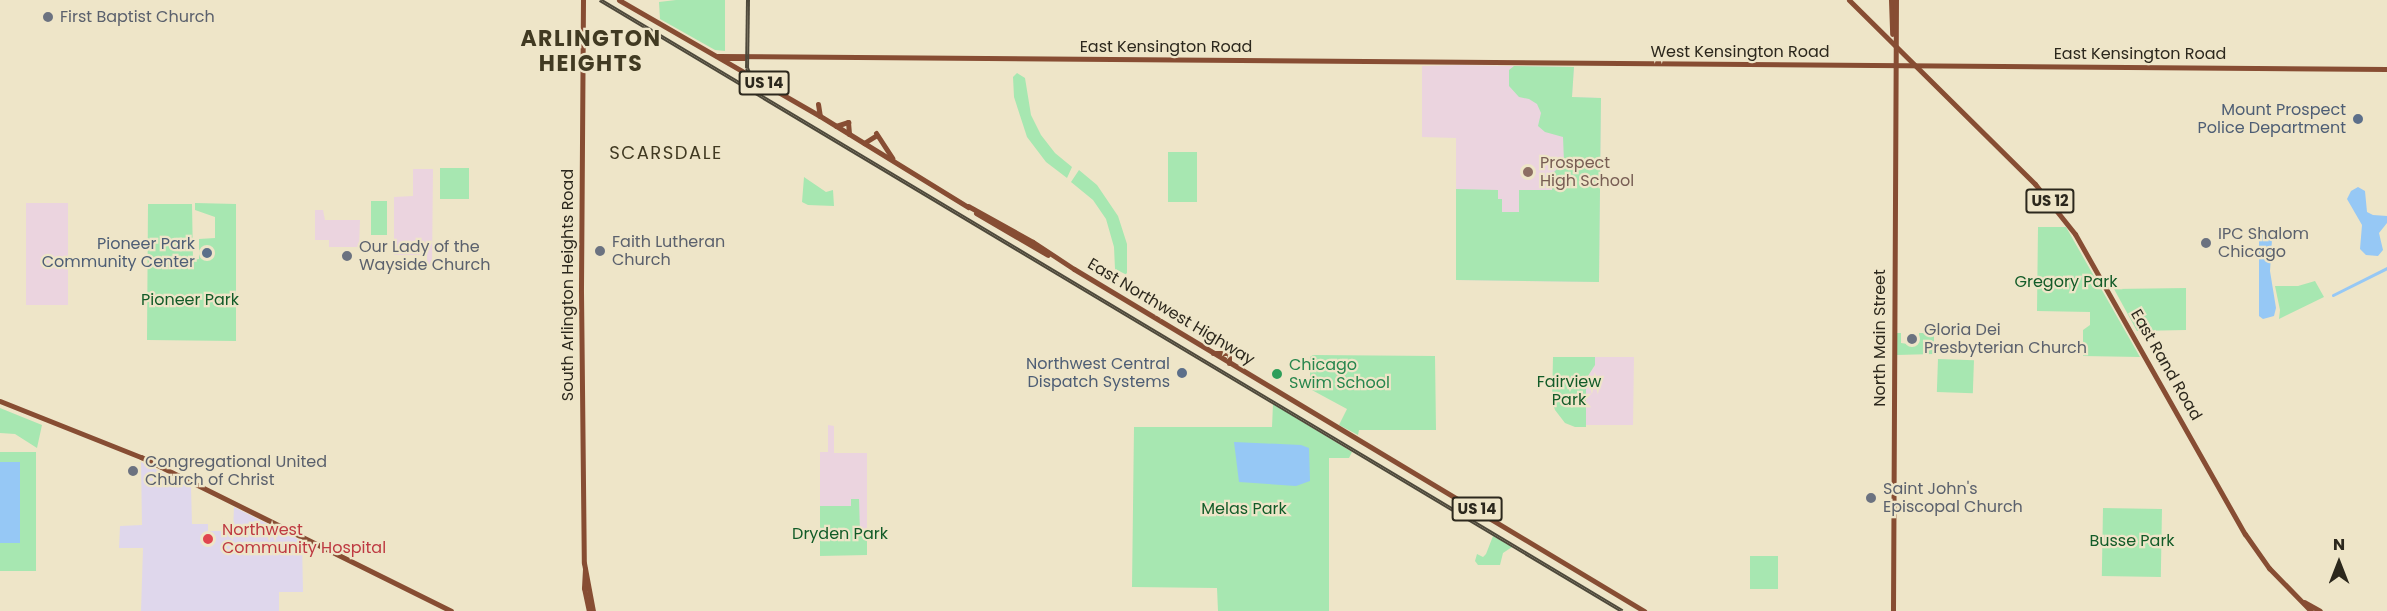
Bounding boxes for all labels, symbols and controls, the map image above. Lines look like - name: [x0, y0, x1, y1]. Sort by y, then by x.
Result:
- place label: First Baptist Church: [60, 7, 215, 27]
- marker: First Baptist Church: [41, 10, 55, 24]
- district label: ARLINGTON HEIGHTS: [520, 25, 662, 76]
- street label: East Kensington Road: [1080, 37, 1252, 57]
- street label: West Kensington Road: [1650, 42, 1830, 62]
- street label: East Kensington Road: [2054, 44, 2226, 64]
- road number: US 14: [738, 71, 789, 95]
- place label: Mount Prospect Police Department: [2198, 100, 2346, 138]
- marker: Mount Prospect Police Department: [2351, 112, 2365, 126]
- district label: SCARSDALE: [609, 142, 723, 164]
- place label: Prospect High School: [1540, 153, 1634, 191]
- marker: Prospect High School: [1521, 165, 1535, 179]
- street label: South Arlington Heights Road: [558, 169, 578, 401]
- road number: US 12: [2024, 189, 2076, 213]
- place label: IPC Shalom Chicago: [2218, 224, 2309, 262]
- place label: Faith Lutheran Church: [612, 232, 725, 270]
- place label: Pioneer Park Community Center: [42, 234, 195, 272]
- marker: IPC Shalom Chicago: [2199, 236, 2213, 250]
- place label: Our Lady of the Wayside Church: [359, 237, 490, 275]
- marker: Faith Lutheran Church: [593, 244, 607, 258]
- marker: Pioneer Park Community Center: [200, 246, 214, 260]
- marker: Our Lady of the Wayside Church: [340, 249, 354, 263]
- street label: East Northwest Highway: [1084, 254, 1258, 370]
- street label: North Main Street: [1870, 269, 1890, 407]
- park label: Gregory Park: [2015, 272, 2117, 292]
- park label: Pioneer Park: [141, 290, 239, 310]
- street label: East Rand Road: [2126, 306, 2206, 424]
- place label: Gloria Dei Presbyterian Church: [1924, 320, 2087, 358]
- marker: Gloria Dei Presbyterian Church: [1905, 332, 1919, 346]
- place label: Northwest Central Dispatch Systems: [1026, 354, 1170, 392]
- place label: Chicago Swim School: [1289, 355, 1390, 393]
- marker: Northwest Central Dispatch Systems: [1175, 366, 1189, 380]
- marker: Chicago Swim School: [1270, 367, 1284, 381]
- park label: Fairview Park: [1537, 372, 1601, 410]
- place label: Congregational United Church of Christ: [145, 452, 327, 490]
- marker: Congregational United Church of Christ: [126, 464, 140, 478]
- place label: Saint John's Episcopal Church: [1883, 479, 2023, 517]
- marker: Saint John's Episcopal Church: [1864, 491, 1878, 505]
- road number: US 14: [1452, 497, 1502, 521]
- park label: Melas Park: [1201, 499, 1287, 519]
- place label: Northwest Community Hospital: [222, 520, 386, 558]
- park label: Dryden Park: [792, 524, 888, 544]
- marker: Northwest Community Hospital: [199, 530, 217, 548]
- park label: Busse Park: [2089, 531, 2175, 551]
- north arrow: [2309, 533, 2369, 593]
- text: N: [2333, 533, 2345, 556]

